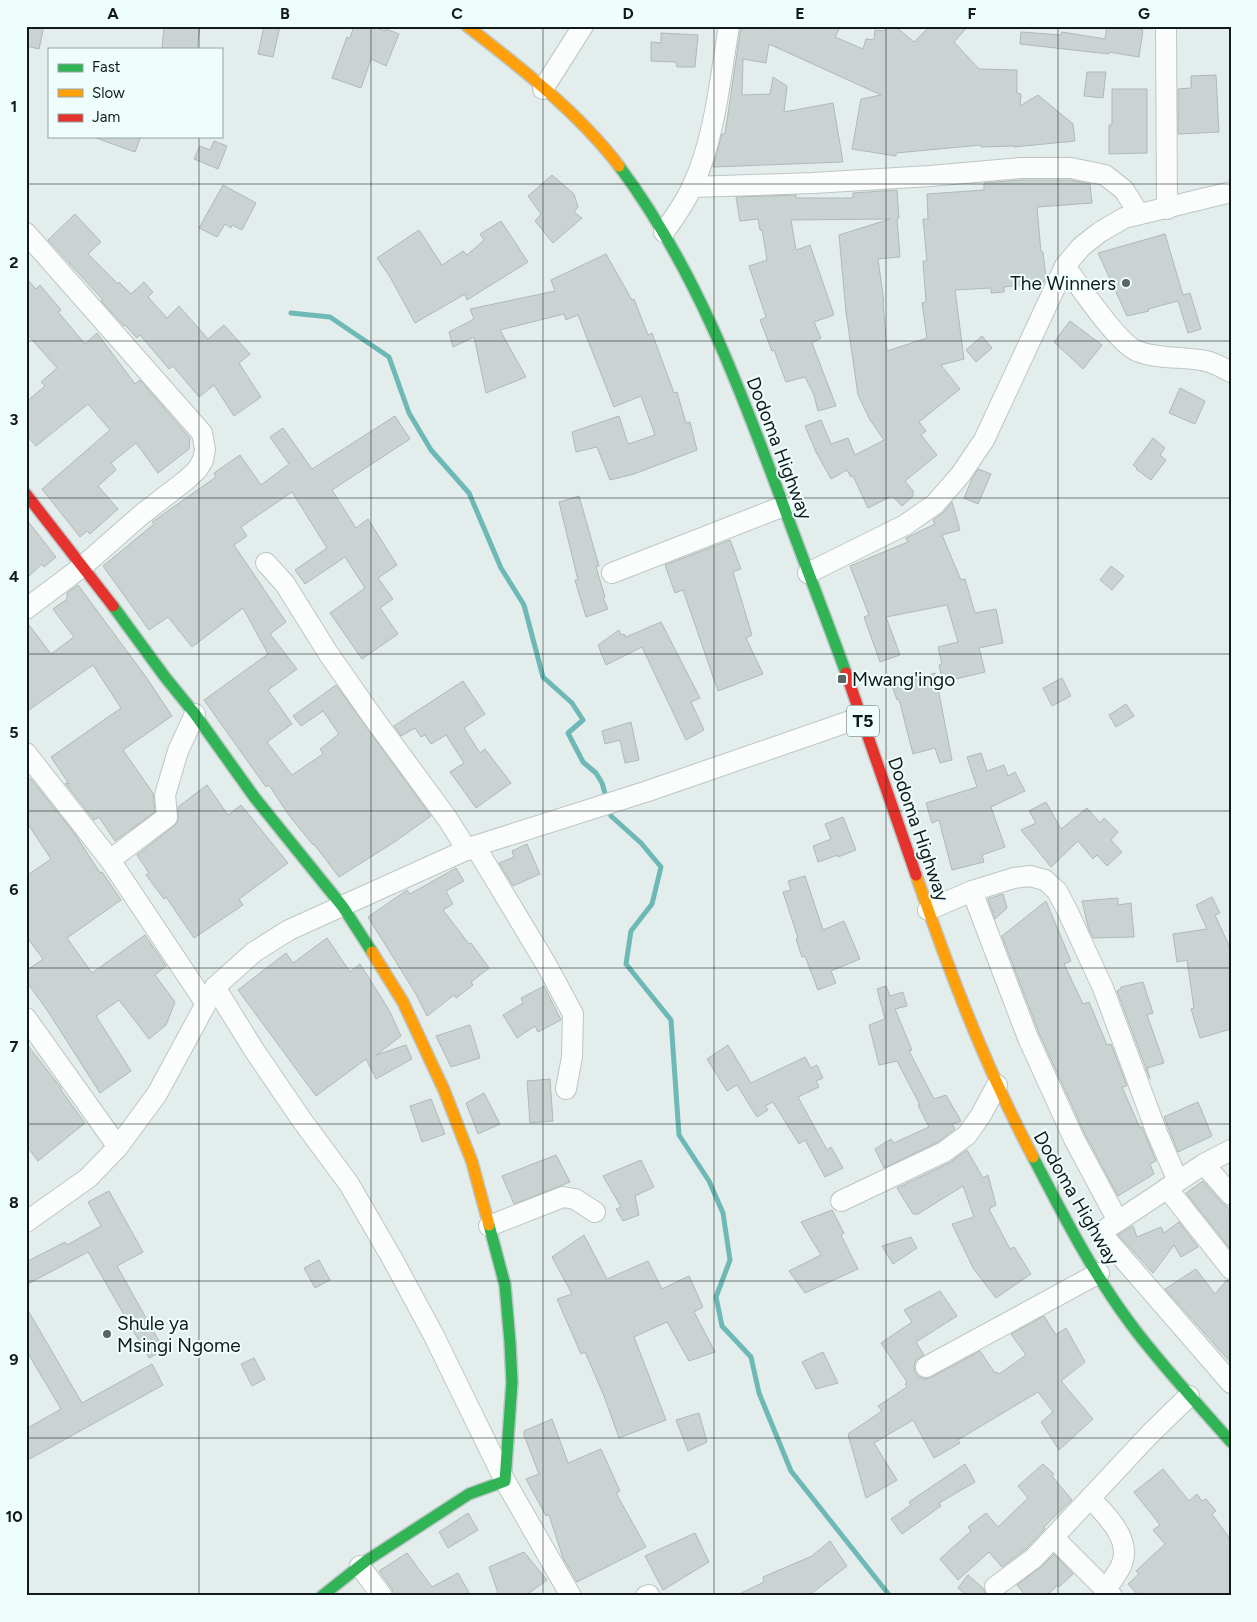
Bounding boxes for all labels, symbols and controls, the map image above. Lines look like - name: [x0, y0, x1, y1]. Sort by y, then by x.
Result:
- text: A: [107, 4, 119, 23]
- text: B: [280, 4, 290, 23]
- text: C: [451, 4, 463, 23]
- text: D: [622, 4, 634, 23]
- text: E: [795, 4, 805, 23]
- text: F: [968, 4, 977, 23]
- text: G: [1138, 4, 1150, 23]
- legend: [48, 48, 222, 138]
- text: Fast: [92, 58, 121, 76]
- text: Slow: [92, 84, 125, 102]
- text: 1: [11, 97, 17, 116]
- text: Jam: [92, 108, 120, 126]
- text: 2: [9, 253, 19, 272]
- place label: The Winners: [1010, 272, 1116, 295]
- marker: The Winners: [1120, 277, 1132, 289]
- street label: Dodoma Highway: [742, 373, 817, 523]
- text: 3: [10, 410, 19, 429]
- text: 4: [9, 567, 19, 586]
- place label: Mwang'ingo: [852, 668, 955, 691]
- marker: Mwang'ingo: [836, 673, 848, 685]
- road number: T5: [847, 706, 879, 736]
- text: 5: [9, 723, 19, 742]
- street label: Dodoma Highway: [883, 754, 954, 904]
- text: 6: [9, 880, 19, 899]
- text: 7: [10, 1037, 19, 1056]
- street label: Dodoma Highway: [1029, 1127, 1124, 1270]
- text: 8: [9, 1193, 19, 1212]
- place label: Shule ya Msingi Ngome: [117, 1312, 241, 1357]
- marker: Shule ya Msingi Ngome: [101, 1328, 113, 1340]
- text: 9: [9, 1350, 19, 1369]
- text: 10: [5, 1507, 23, 1526]

